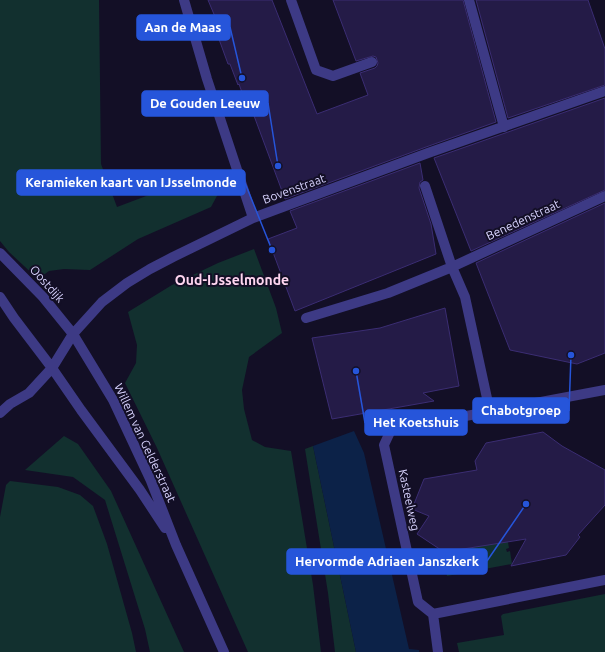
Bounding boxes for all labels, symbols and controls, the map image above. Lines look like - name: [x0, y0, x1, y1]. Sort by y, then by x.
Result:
- callout: Aan de Maas: [137, 15, 230, 40]
- text: Aan de Maas: [145, 20, 221, 34]
- callout: De Gouden Leeuw: [142, 91, 268, 116]
- text: De Gouden Leeuw: [150, 96, 260, 110]
- callout: Keramieken kaart van IJsselmonde: [17, 170, 245, 195]
- street label: Bovenstraat: [261, 171, 327, 206]
- text: Keramieken kaart van IJsselmonde: [25, 175, 237, 189]
- street label: Benedenstraat: [484, 197, 562, 242]
- street label: Oostdijk: [27, 263, 67, 305]
- district label: Oud-IJsselmonde: [175, 272, 289, 288]
- street label: Willem van Gelderstraat: [112, 381, 179, 504]
- callout: Chabotgroep: [473, 398, 569, 423]
- text: Chabotgroep: [481, 403, 561, 417]
- callout: Het Koetshuis: [365, 410, 467, 435]
- text: Het Koetshuis: [373, 415, 459, 429]
- street label: Kasteelweg: [397, 468, 422, 532]
- callout: Hervormde Adriaen Janszkerk: [287, 549, 487, 574]
- text: Hervormde Adriaen Janszkerk: [295, 554, 480, 568]

